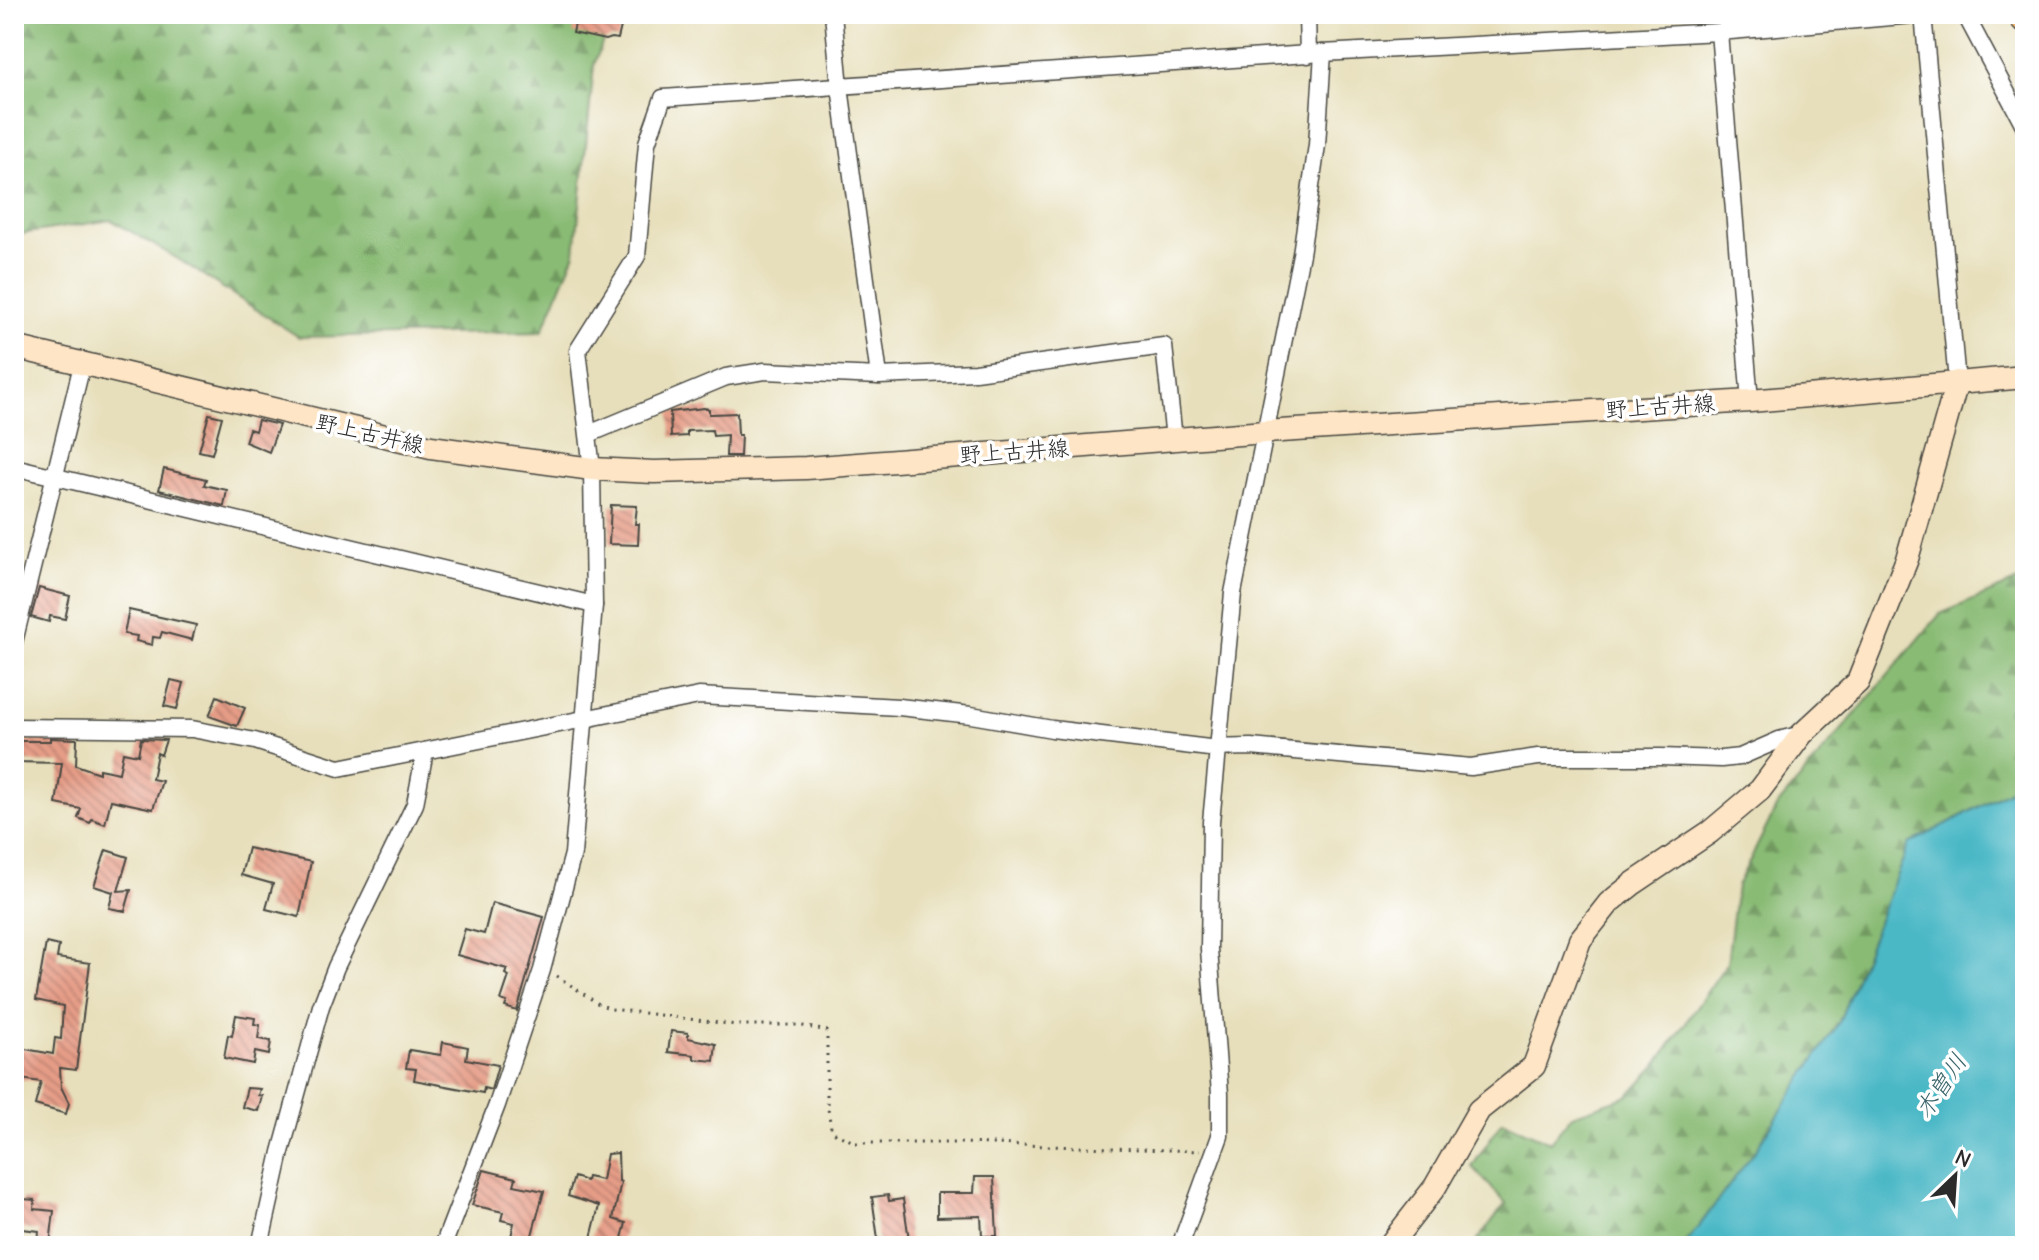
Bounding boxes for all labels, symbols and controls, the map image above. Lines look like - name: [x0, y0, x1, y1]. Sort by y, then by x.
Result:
- street label: 野上古井線: [1604, 390, 1716, 424]
- street label: 野上古井線: [313, 409, 426, 459]
- street label: 野上古井線: [958, 435, 1070, 469]
- water label: 木曽川: [1909, 1048, 1973, 1124]
- north arrow: [1915, 1136, 1995, 1216]
- text: N: [1951, 1144, 1975, 1174]

